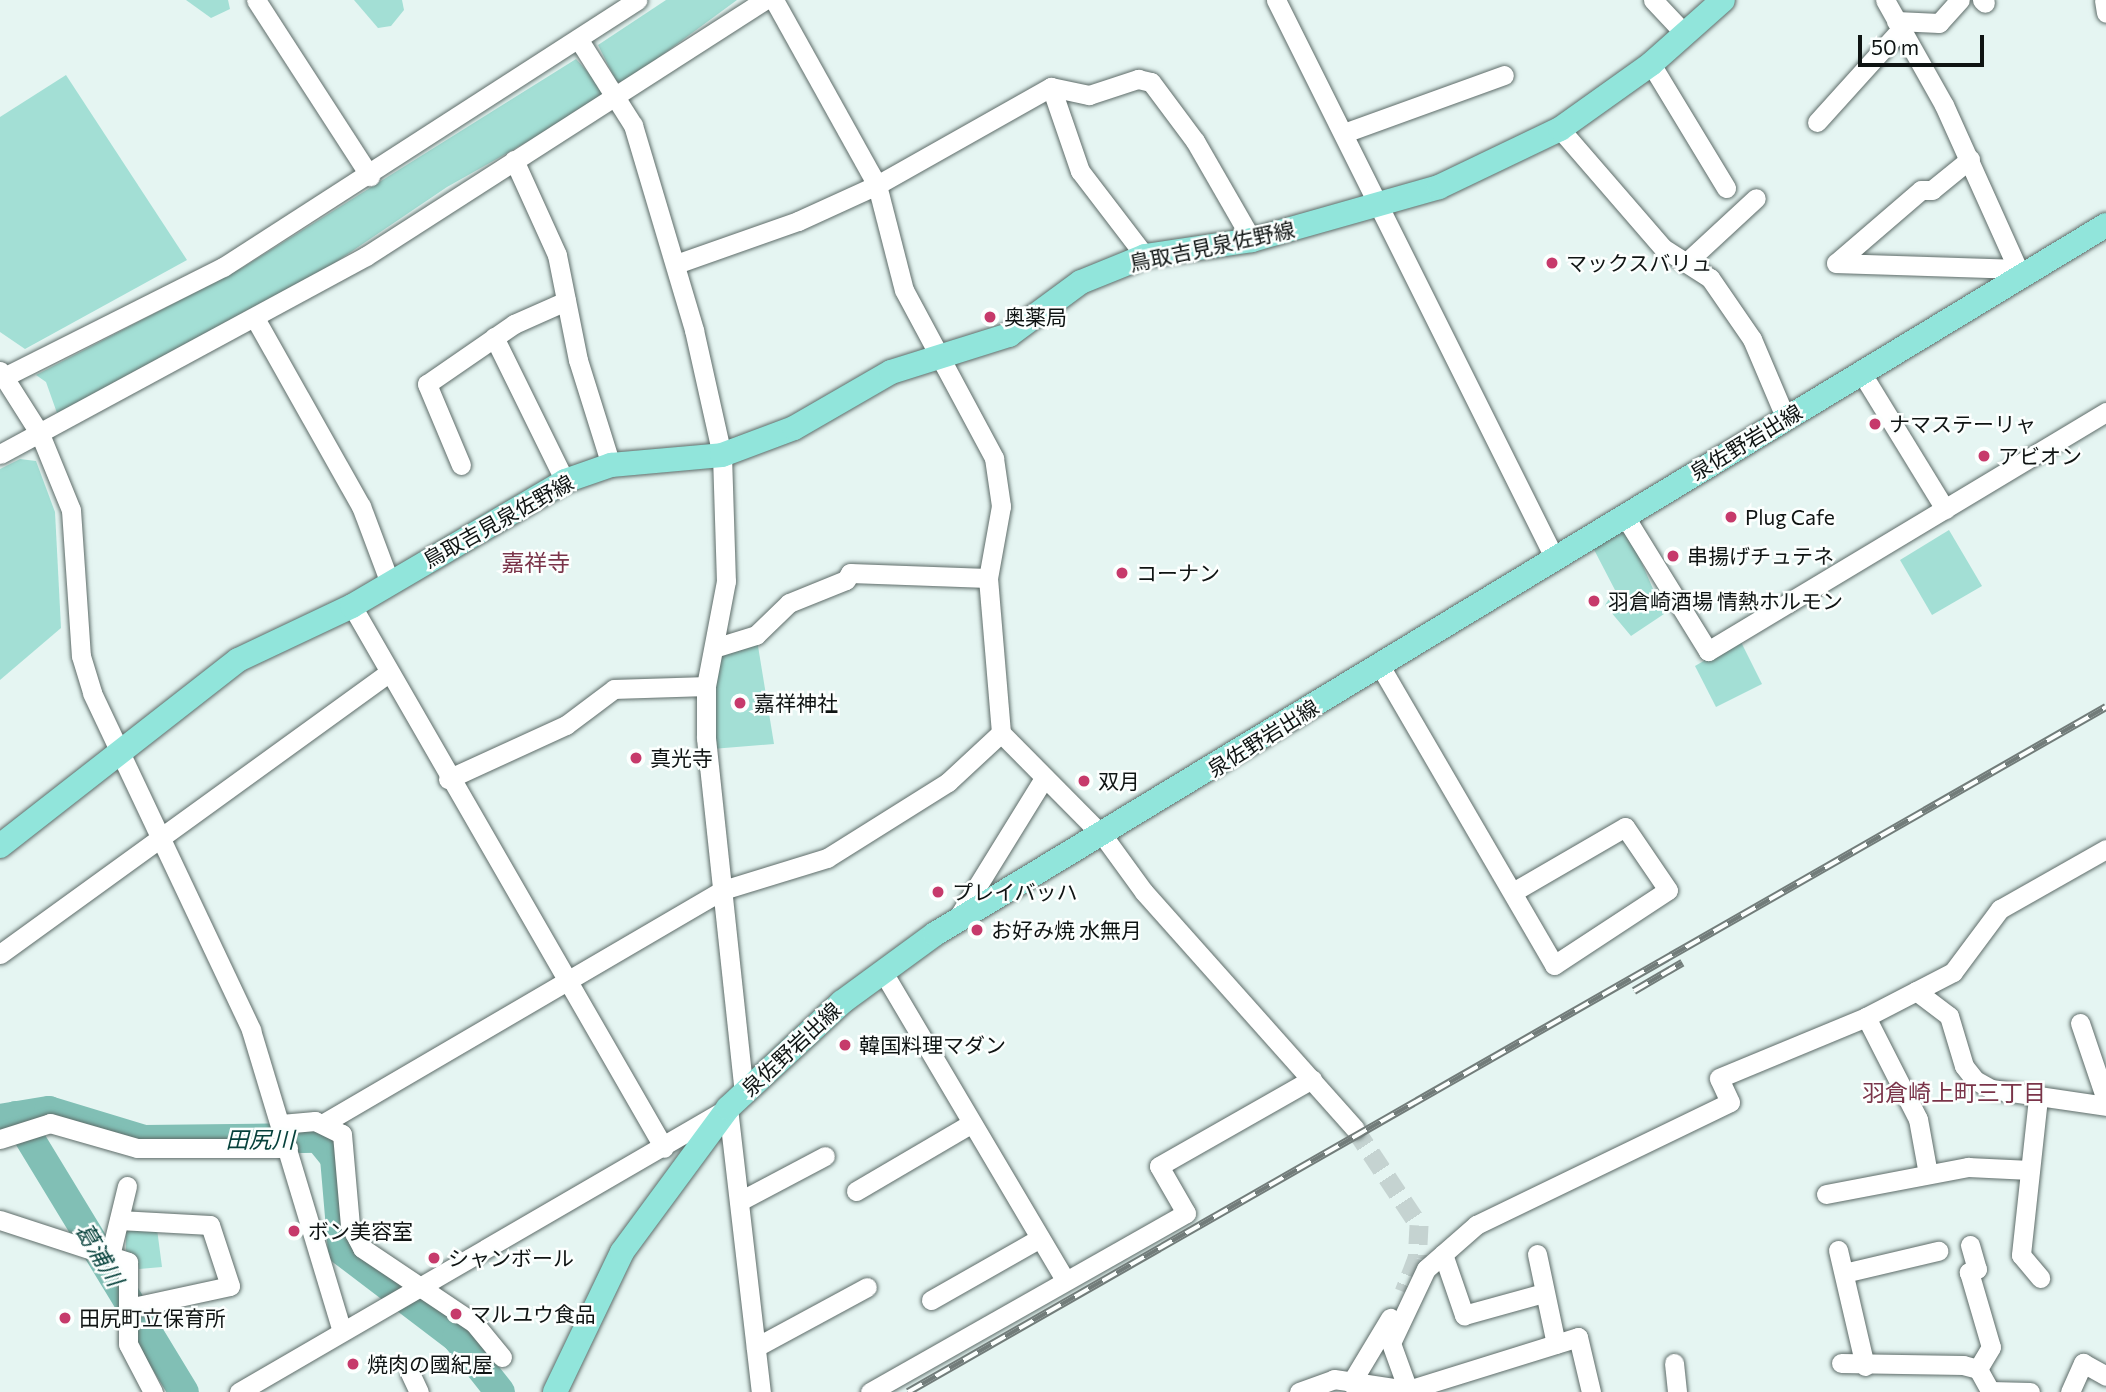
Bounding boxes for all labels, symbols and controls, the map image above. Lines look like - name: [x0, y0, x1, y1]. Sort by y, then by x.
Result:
- scale bar: [1861, 21, 1987, 65]
- text: 50 m: [1871, 34, 1919, 59]
- street label: 鳥取吉見泉佐野線: [1127, 216, 1297, 276]
- place label: マックスバリュ: [1566, 250, 1713, 276]
- marker: マックスバリュ: [1544, 255, 1560, 271]
- place label: 奥薬局: [1004, 304, 1067, 330]
- marker: 奥薬局: [982, 309, 998, 325]
- street label: 泉佐野岩出線: [1686, 399, 1806, 485]
- place label: ナマステーリャ: [1889, 411, 2036, 437]
- marker: ナマステーリャ: [1867, 416, 1883, 432]
- place label: アビオン: [1998, 443, 2082, 469]
- marker: アビオン: [1976, 448, 1992, 464]
- street label: 鳥取吉見泉佐野線: [418, 469, 578, 573]
- place label: Plug Cafe: [1745, 504, 1835, 530]
- marker: Plug Cafe: [1723, 509, 1739, 525]
- place label: 串揚げチュテネ: [1687, 543, 1834, 569]
- district label: 嘉祥寺: [502, 548, 570, 576]
- marker: 串揚げチュテネ: [1665, 548, 1681, 564]
- place label: コーナン: [1136, 560, 1220, 586]
- marker: コーナン: [1114, 565, 1130, 581]
- place label: 羽倉崎酒場 情熱ホルモン: [1608, 588, 1843, 614]
- marker: 羽倉崎酒場 情熱ホルモン: [1586, 593, 1602, 609]
- place label: 嘉祥神社: [754, 690, 838, 716]
- street label: 泉佐野岩出線: [1203, 694, 1323, 782]
- marker: 嘉祥神社: [732, 695, 748, 711]
- place label: 真光寺: [650, 745, 713, 771]
- marker: 真光寺: [628, 750, 644, 766]
- place label: 双月: [1098, 768, 1140, 794]
- marker: 双月: [1076, 773, 1092, 789]
- place label: プレイバッハ: [952, 879, 1078, 905]
- marker: プレイバッハ: [930, 884, 946, 900]
- place label: お好み焼 水無月: [991, 917, 1142, 943]
- marker: お好み焼 水無月: [969, 922, 985, 938]
- street label: 泉佐野岩出線: [736, 997, 846, 1101]
- place label: 韓国料理マダン: [859, 1032, 1006, 1058]
- marker: 韓国料理マダン: [837, 1037, 853, 1053]
- district label: 羽倉崎上町三丁目: [1862, 1078, 2046, 1106]
- water label: 田尻川: [226, 1125, 294, 1153]
- water label: 葛浦川: [70, 1217, 130, 1291]
- place label: ボン美容室: [308, 1218, 413, 1244]
- marker: ボン美容室: [286, 1223, 302, 1239]
- place label: シャンボール: [448, 1245, 574, 1271]
- marker: シャンボール: [426, 1250, 442, 1266]
- place label: マルユウ食品: [470, 1301, 596, 1327]
- place label: 田尻町立保育所: [79, 1305, 226, 1331]
- marker: マルユウ食品: [448, 1306, 464, 1322]
- marker: 田尻町立保育所: [57, 1310, 73, 1326]
- place label: 焼肉の國紀屋: [367, 1351, 493, 1377]
- marker: 焼肉の國紀屋: [345, 1356, 361, 1372]

